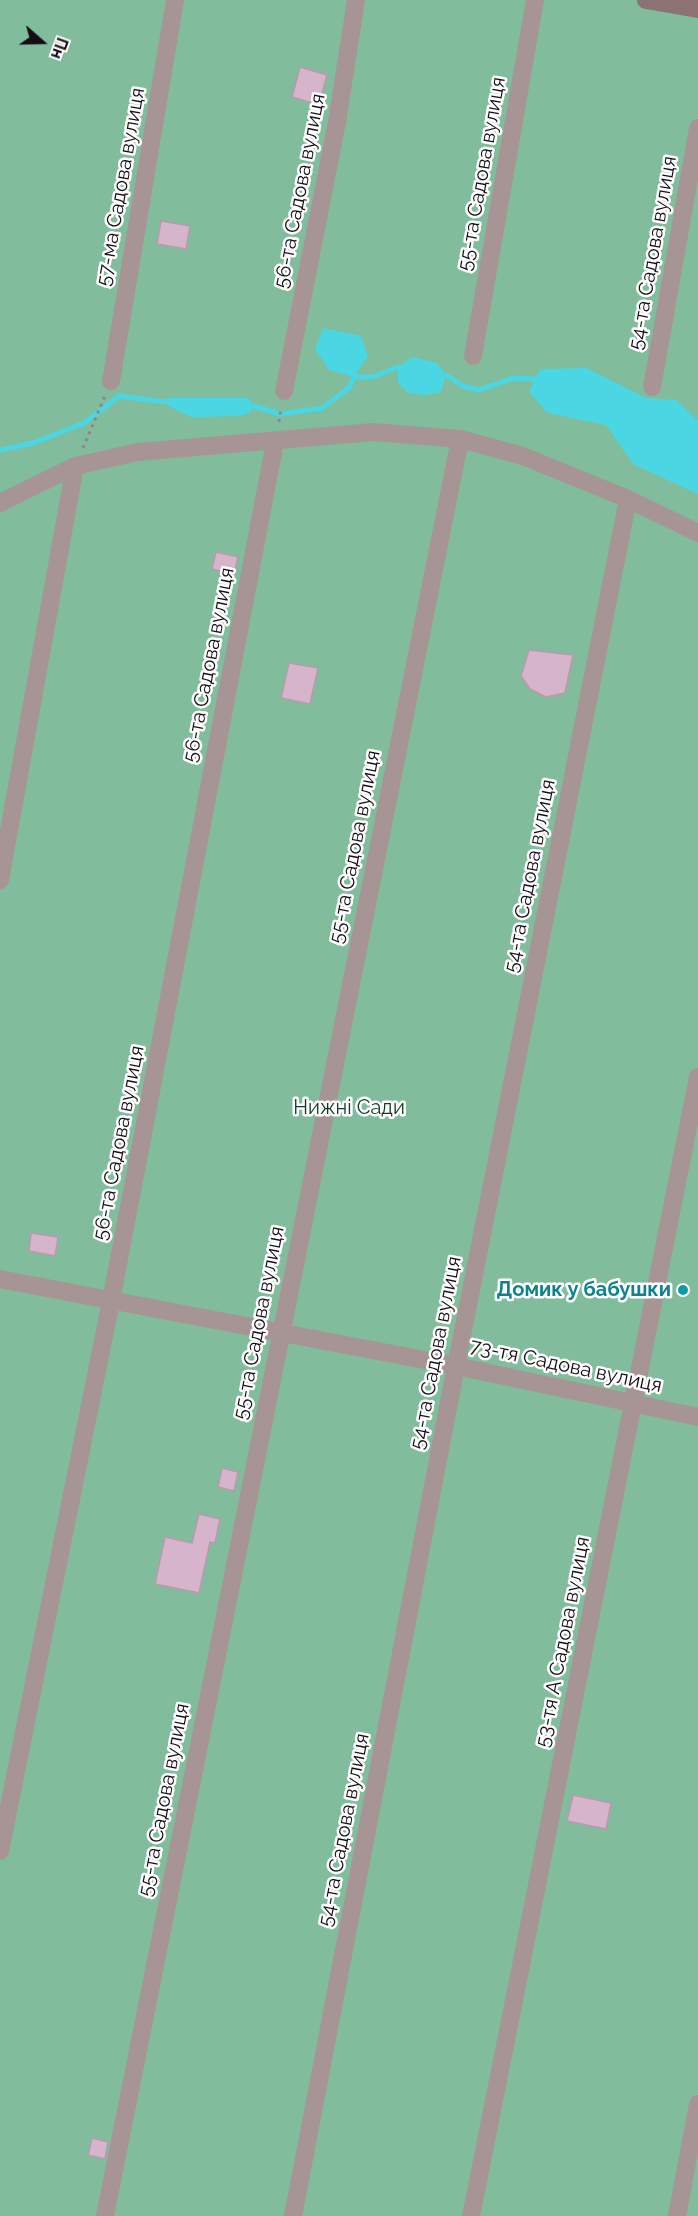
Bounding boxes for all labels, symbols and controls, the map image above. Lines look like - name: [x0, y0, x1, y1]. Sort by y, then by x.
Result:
- north arrow: [12, 12, 72, 72]
- text: Пн: [47, 35, 72, 62]
- street label: 55-та Садова вулиця: [453, 75, 511, 273]
- street label: 57-ма Садова вулиця: [92, 86, 150, 288]
- street label: 56-та Садова вулиця: [269, 92, 331, 290]
- street label: 54-та Садова вулиця: [624, 154, 682, 352]
- street label: 56-та Садова вулиця: [178, 566, 240, 764]
- street label: 55-та Садова вулиця: [324, 748, 386, 946]
- street label: 54-та Садова вулиця: [499, 777, 561, 975]
- street label: 56-та Садова вулиця: [88, 1044, 150, 1242]
- park label: Нижні Сади: [293, 1096, 405, 1120]
- street label: 55-та Садова вулиця: [228, 1224, 290, 1422]
- street label: 54-та Садова вулиця: [405, 1254, 467, 1452]
- place label: Домик у бабушки: [496, 1278, 671, 1302]
- marker: Домик у бабушки: [676, 1283, 690, 1297]
- street label: 73-тя Садова вулиця: [468, 1334, 664, 1398]
- street label: 53-тя А Садова вулиця: [531, 1535, 595, 1749]
- street label: 55-та Садова вулиця: [133, 1701, 195, 1899]
- street label: 54-та Садова вулиця: [313, 1731, 375, 1929]

